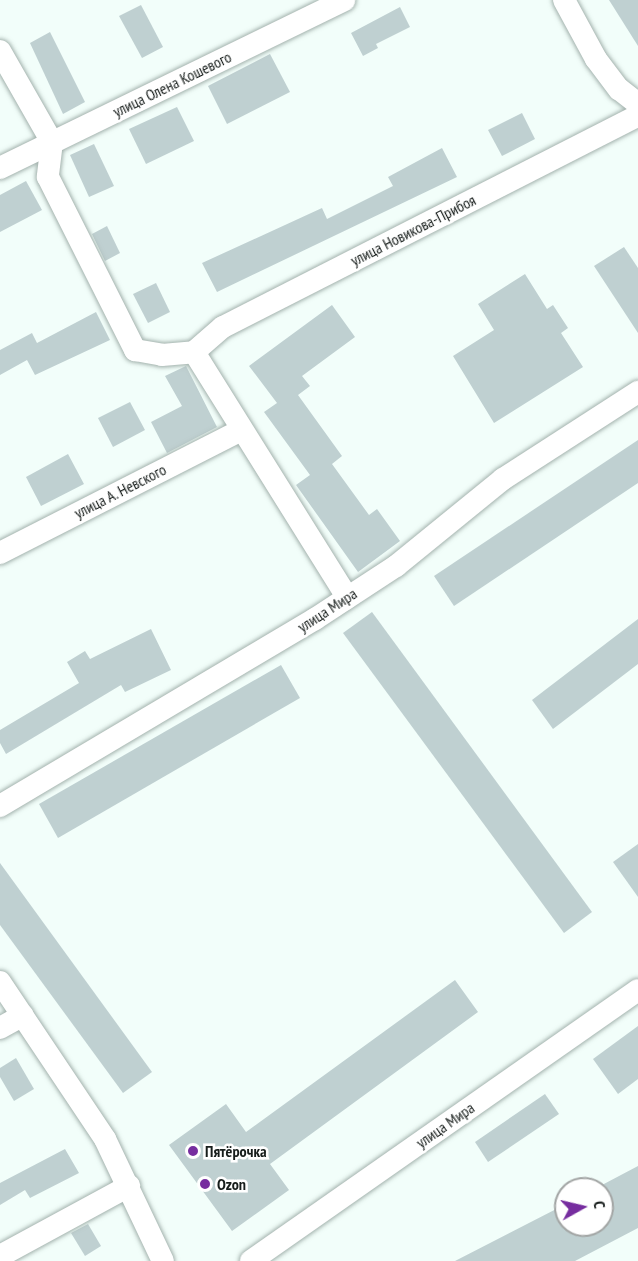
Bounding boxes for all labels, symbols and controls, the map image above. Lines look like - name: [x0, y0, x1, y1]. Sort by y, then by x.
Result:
- street label: улица Олена Кошевого: [110, 47, 234, 121]
- street label: улица Новикова-Прибоя: [347, 190, 479, 270]
- street label: улица А. Невского: [70, 459, 170, 523]
- street label: улица Мира: [294, 584, 360, 636]
- street label: улица Мира: [412, 1098, 478, 1152]
- place label: Пятёрочка: [205, 1141, 267, 1161]
- marker: Пятёрочка: [186, 1144, 200, 1158]
- place label: Ozon: [217, 1174, 246, 1194]
- marker: Ozon: [198, 1177, 212, 1191]
- north arrow: [554, 1177, 614, 1237]
- text: С: [589, 1200, 610, 1210]

